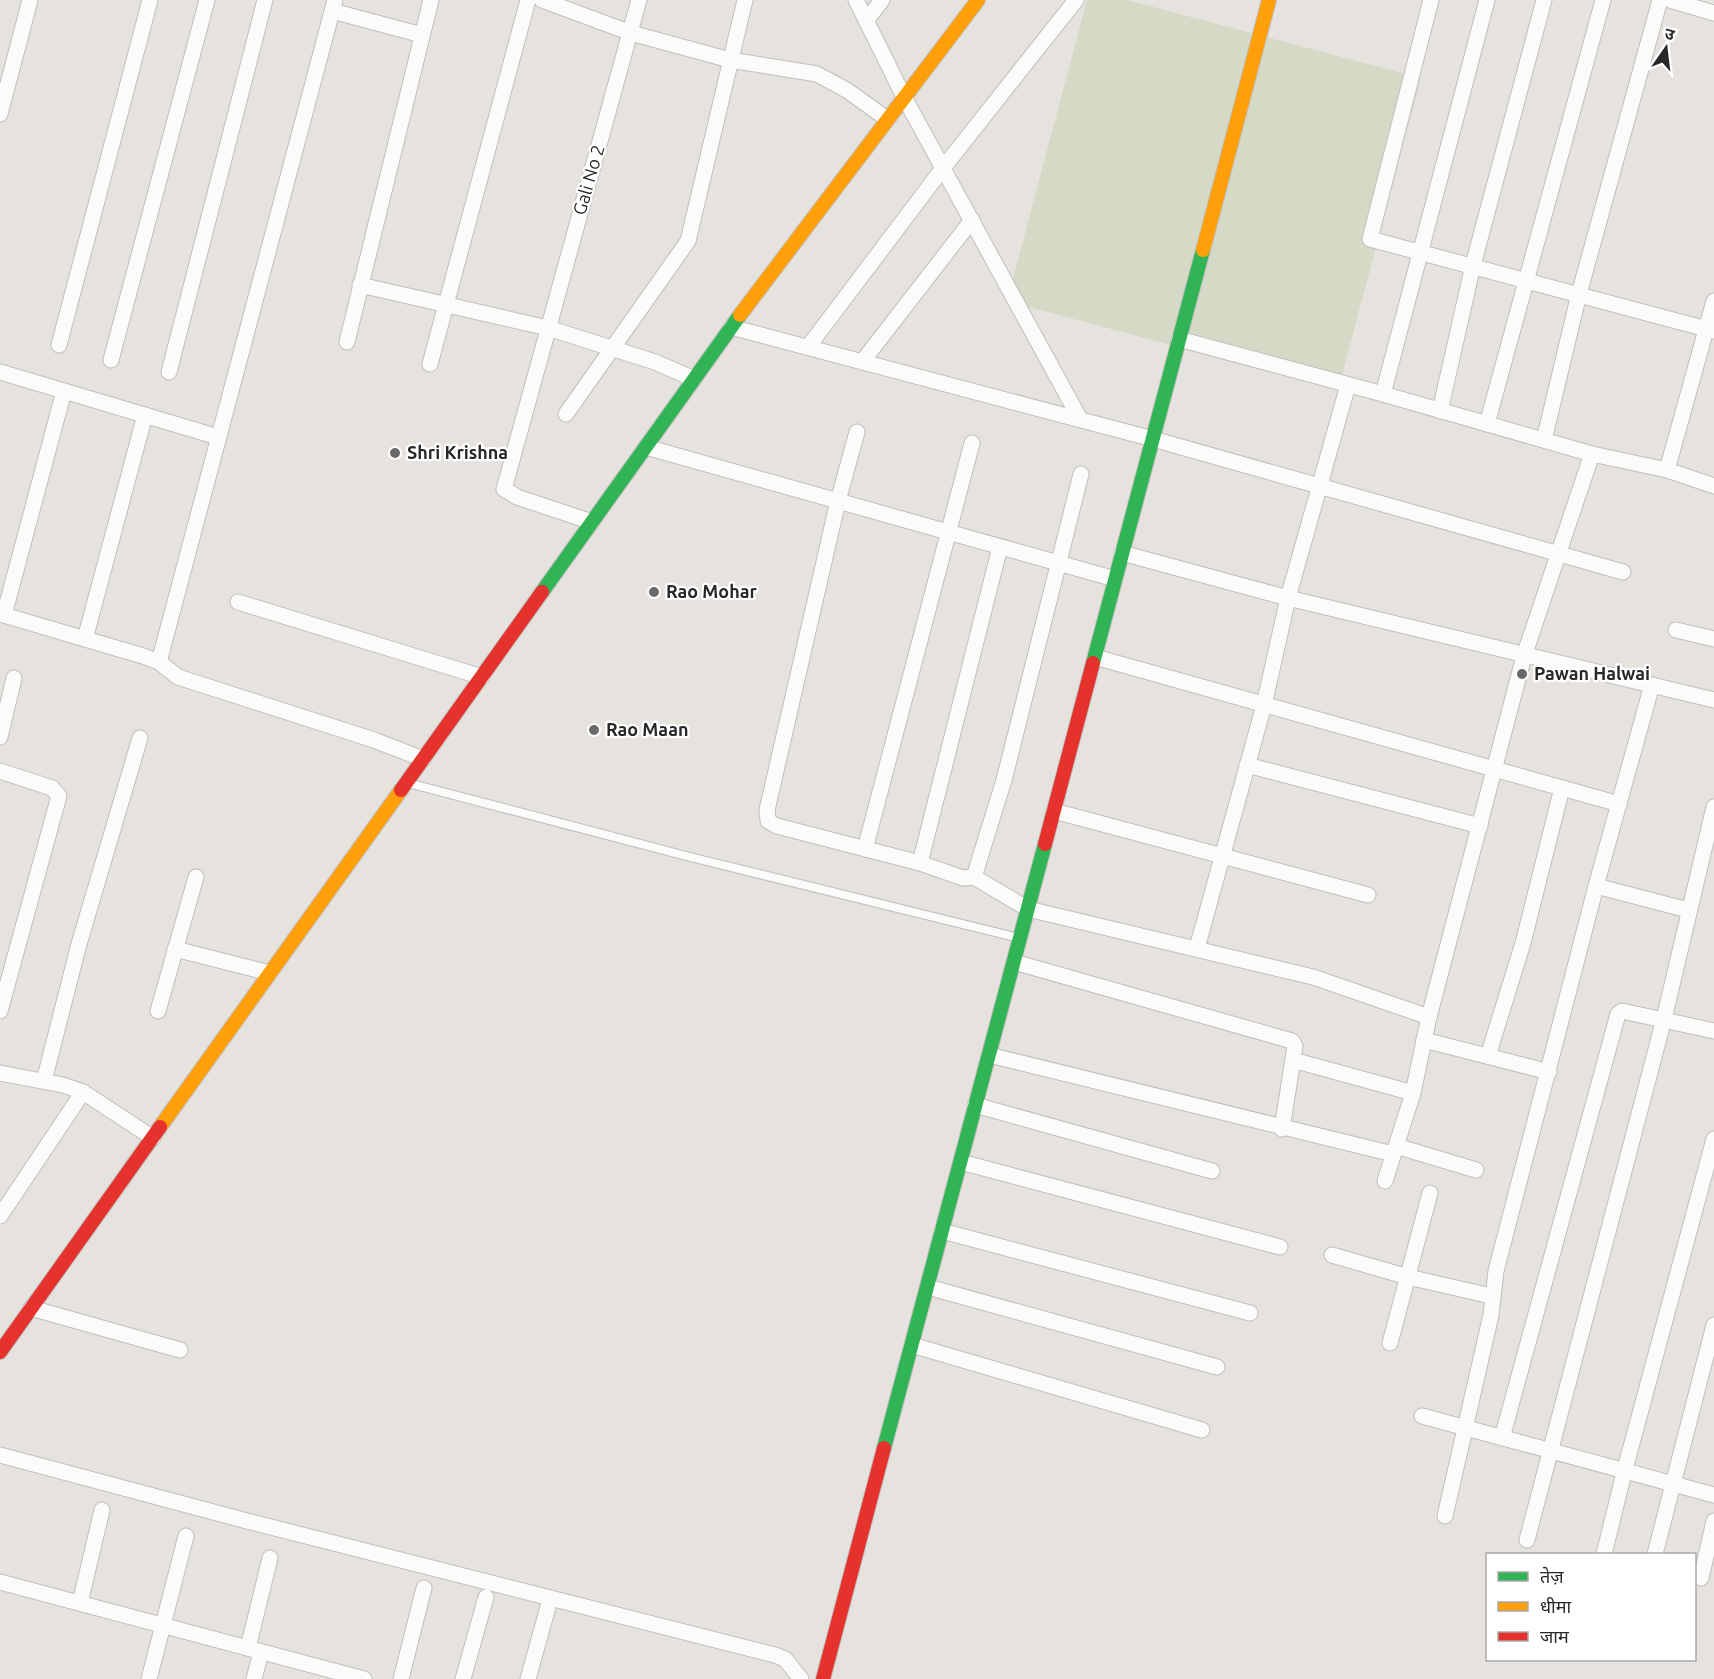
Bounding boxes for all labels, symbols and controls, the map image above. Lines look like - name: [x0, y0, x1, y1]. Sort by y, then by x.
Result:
- north arrow: [1636, 18, 1696, 78]
- text: उ: [1663, 24, 1677, 43]
- street label: Gali No 2: [568, 142, 608, 217]
- place label: Shri Krishna: [407, 442, 508, 462]
- marker: Shri Krishna: [388, 446, 402, 460]
- place label: Rao Mohar: [666, 581, 757, 601]
- marker: Rao Mohar: [647, 585, 661, 599]
- place label: Pawan Halwai: [1534, 663, 1650, 683]
- marker: Pawan Halwai: [1515, 667, 1529, 681]
- place label: Rao Maan: [606, 719, 688, 739]
- marker: Rao Maan: [587, 723, 601, 737]
- legend: [1486, 1553, 1696, 1661]
- text: तेज़: [1540, 1566, 1564, 1586]
- text: धीमा: [1540, 1596, 1571, 1616]
- text: जाम: [1540, 1626, 1570, 1646]

